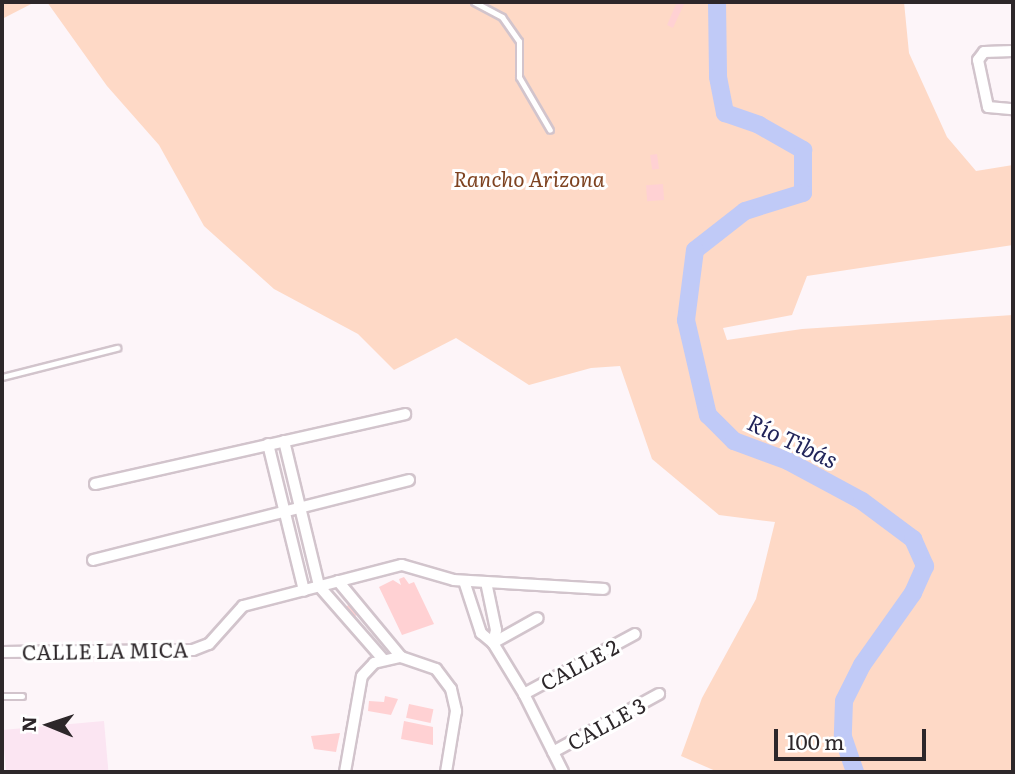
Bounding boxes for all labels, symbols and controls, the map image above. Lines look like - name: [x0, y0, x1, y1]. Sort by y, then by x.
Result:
- park label: Rancho Arizona: [453, 165, 605, 191]
- water label: Río Tibás: [744, 407, 842, 473]
- street label: CALLE 2: [536, 633, 622, 695]
- street label: CALLE LA MICA: [22, 636, 188, 664]
- north arrow: [14, 690, 84, 760]
- street label: CALLE 3: [563, 691, 649, 755]
- scale bar: [777, 714, 929, 758]
- text: N: [14, 716, 42, 733]
- text: 100 m: [787, 725, 844, 756]

